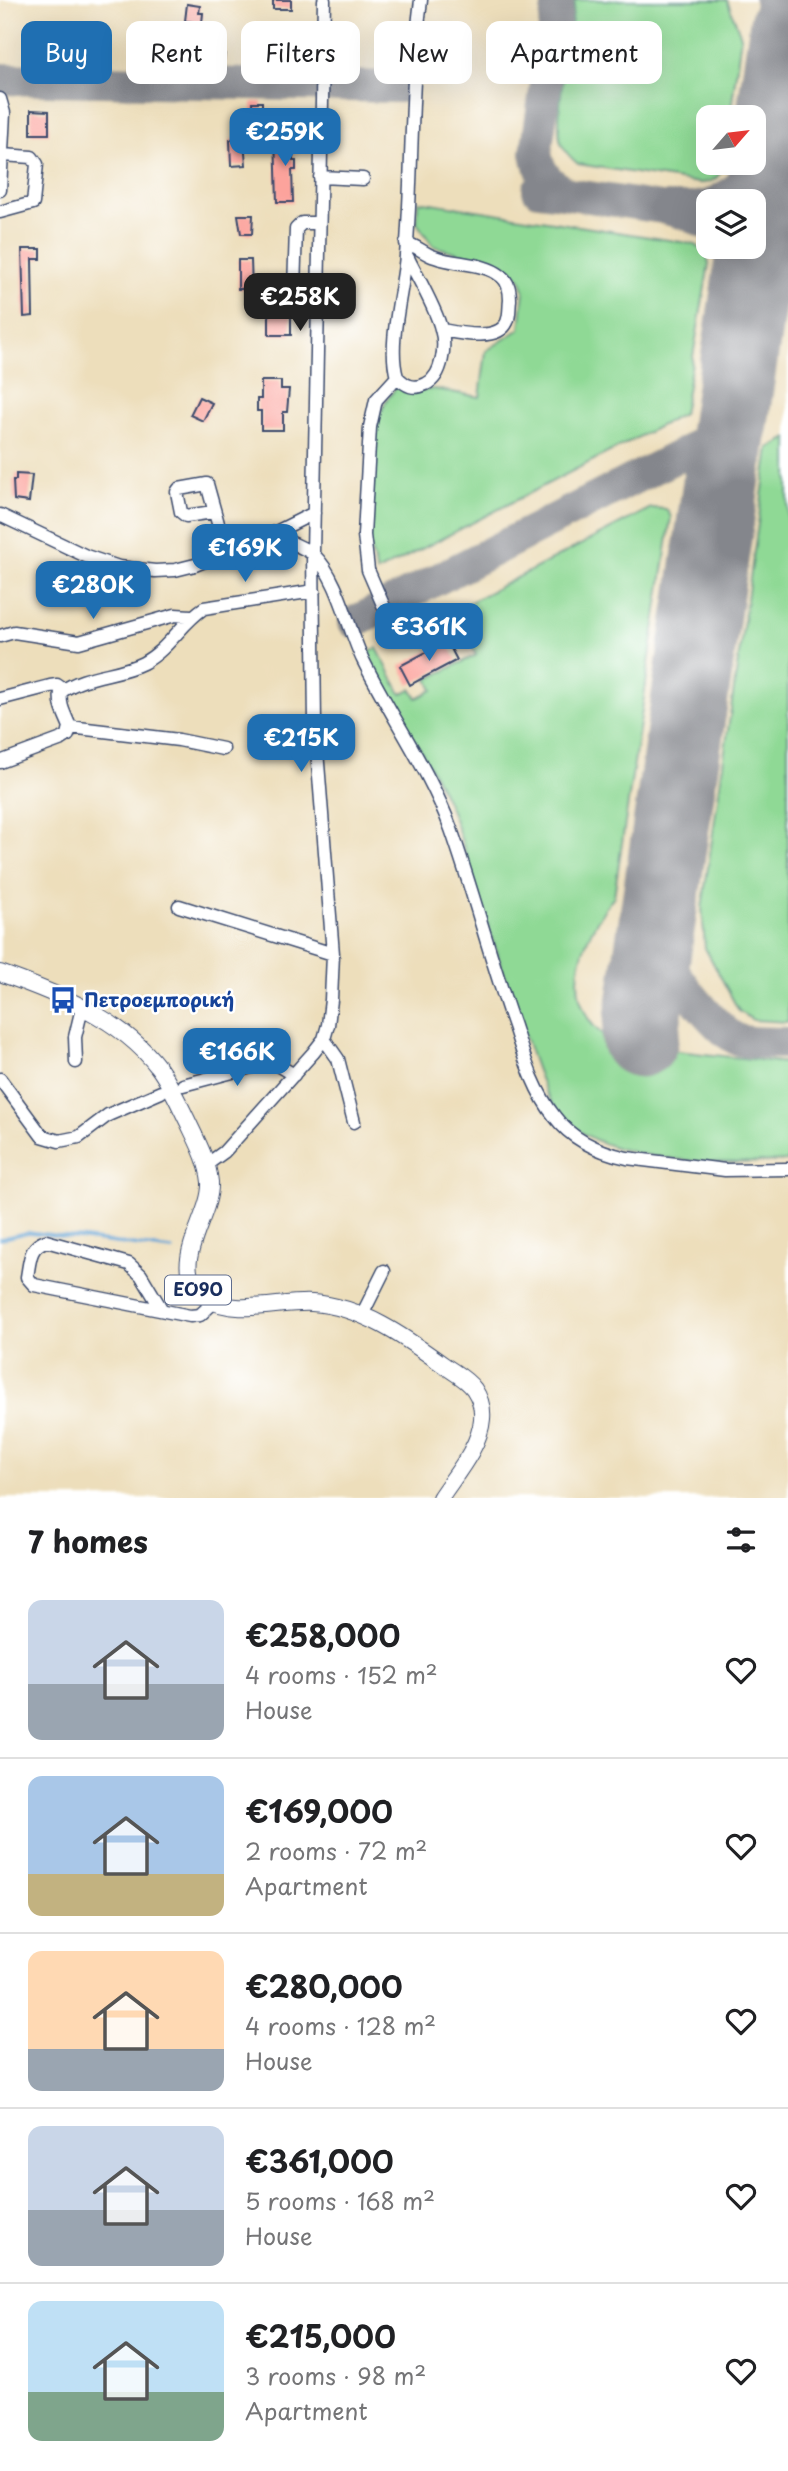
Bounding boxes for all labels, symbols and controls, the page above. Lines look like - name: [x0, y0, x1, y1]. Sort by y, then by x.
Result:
- chip: Buy: [21, 21, 112, 84]
- chip: Rent: [126, 21, 227, 84]
- chip: Filters: [241, 21, 360, 84]
- chip: New: [374, 21, 472, 84]
- chip: Apartment: [486, 21, 662, 84]
- north arrow: [696, 105, 766, 175]
- map controls: [696, 105, 766, 259]
- pin: €259K: [236, 108, 334, 168]
- text: €259K: [246, 113, 324, 148]
- button: layers: [696, 189, 766, 259]
- pin: €258K: [251, 274, 349, 333]
- text: €258K: [260, 278, 340, 313]
- pin: €169K: [196, 524, 294, 584]
- text: €169K: [208, 529, 282, 564]
- pin: €280K: [44, 562, 142, 621]
- text: €280K: [52, 566, 134, 601]
- pin: €361K: [380, 604, 478, 663]
- text: €361K: [391, 608, 467, 643]
- pin: €215K: [252, 714, 350, 774]
- text: €215K: [263, 719, 339, 754]
- bus stop icon: Πετροεμπορική: [48, 985, 78, 1015]
- place label: Πετροεμπορική: [84, 985, 234, 1013]
- pin: €166K: [188, 1028, 286, 1088]
- text: €166K: [199, 1033, 275, 1068]
- road number: ΕΟ90: [165, 1275, 231, 1304]
- text: 7 homes: [28, 1518, 148, 1563]
- icon: filters: [722, 1521, 760, 1559]
- text: €258,000: [245, 1612, 400, 1657]
- icon: home: [84, 1628, 168, 1712]
- icon: heart: [722, 1651, 760, 1689]
- text: 4 rooms · 152 m²: [245, 1657, 438, 1692]
- text: House: [245, 1692, 312, 1727]
- text: €169,000: [245, 1788, 393, 1833]
- icon: home: [84, 1804, 168, 1888]
- icon: heart: [722, 1827, 760, 1865]
- text: 2 rooms · 72 m²: [245, 1833, 427, 1868]
- text: Apartment: [245, 1868, 368, 1903]
- text: €280,000: [245, 1963, 403, 2008]
- icon: home: [84, 1979, 168, 2063]
- icon: heart: [722, 2002, 760, 2040]
- text: 4 rooms · 128 m²: [245, 2008, 436, 2043]
- text: House: [245, 2043, 312, 2078]
- text: €361,000: [245, 2138, 394, 2183]
- icon: home: [84, 2154, 168, 2238]
- icon: heart: [722, 2177, 760, 2215]
- text: 5 rooms · 168 m²: [245, 2183, 435, 2218]
- text: House: [245, 2218, 312, 2253]
- text: €215,000: [245, 2313, 396, 2358]
- icon: home: [84, 2329, 168, 2413]
- icon: heart: [722, 2352, 760, 2390]
- text: 3 rooms · 98 m²: [245, 2358, 426, 2393]
- text: Apartment: [245, 2393, 368, 2428]

